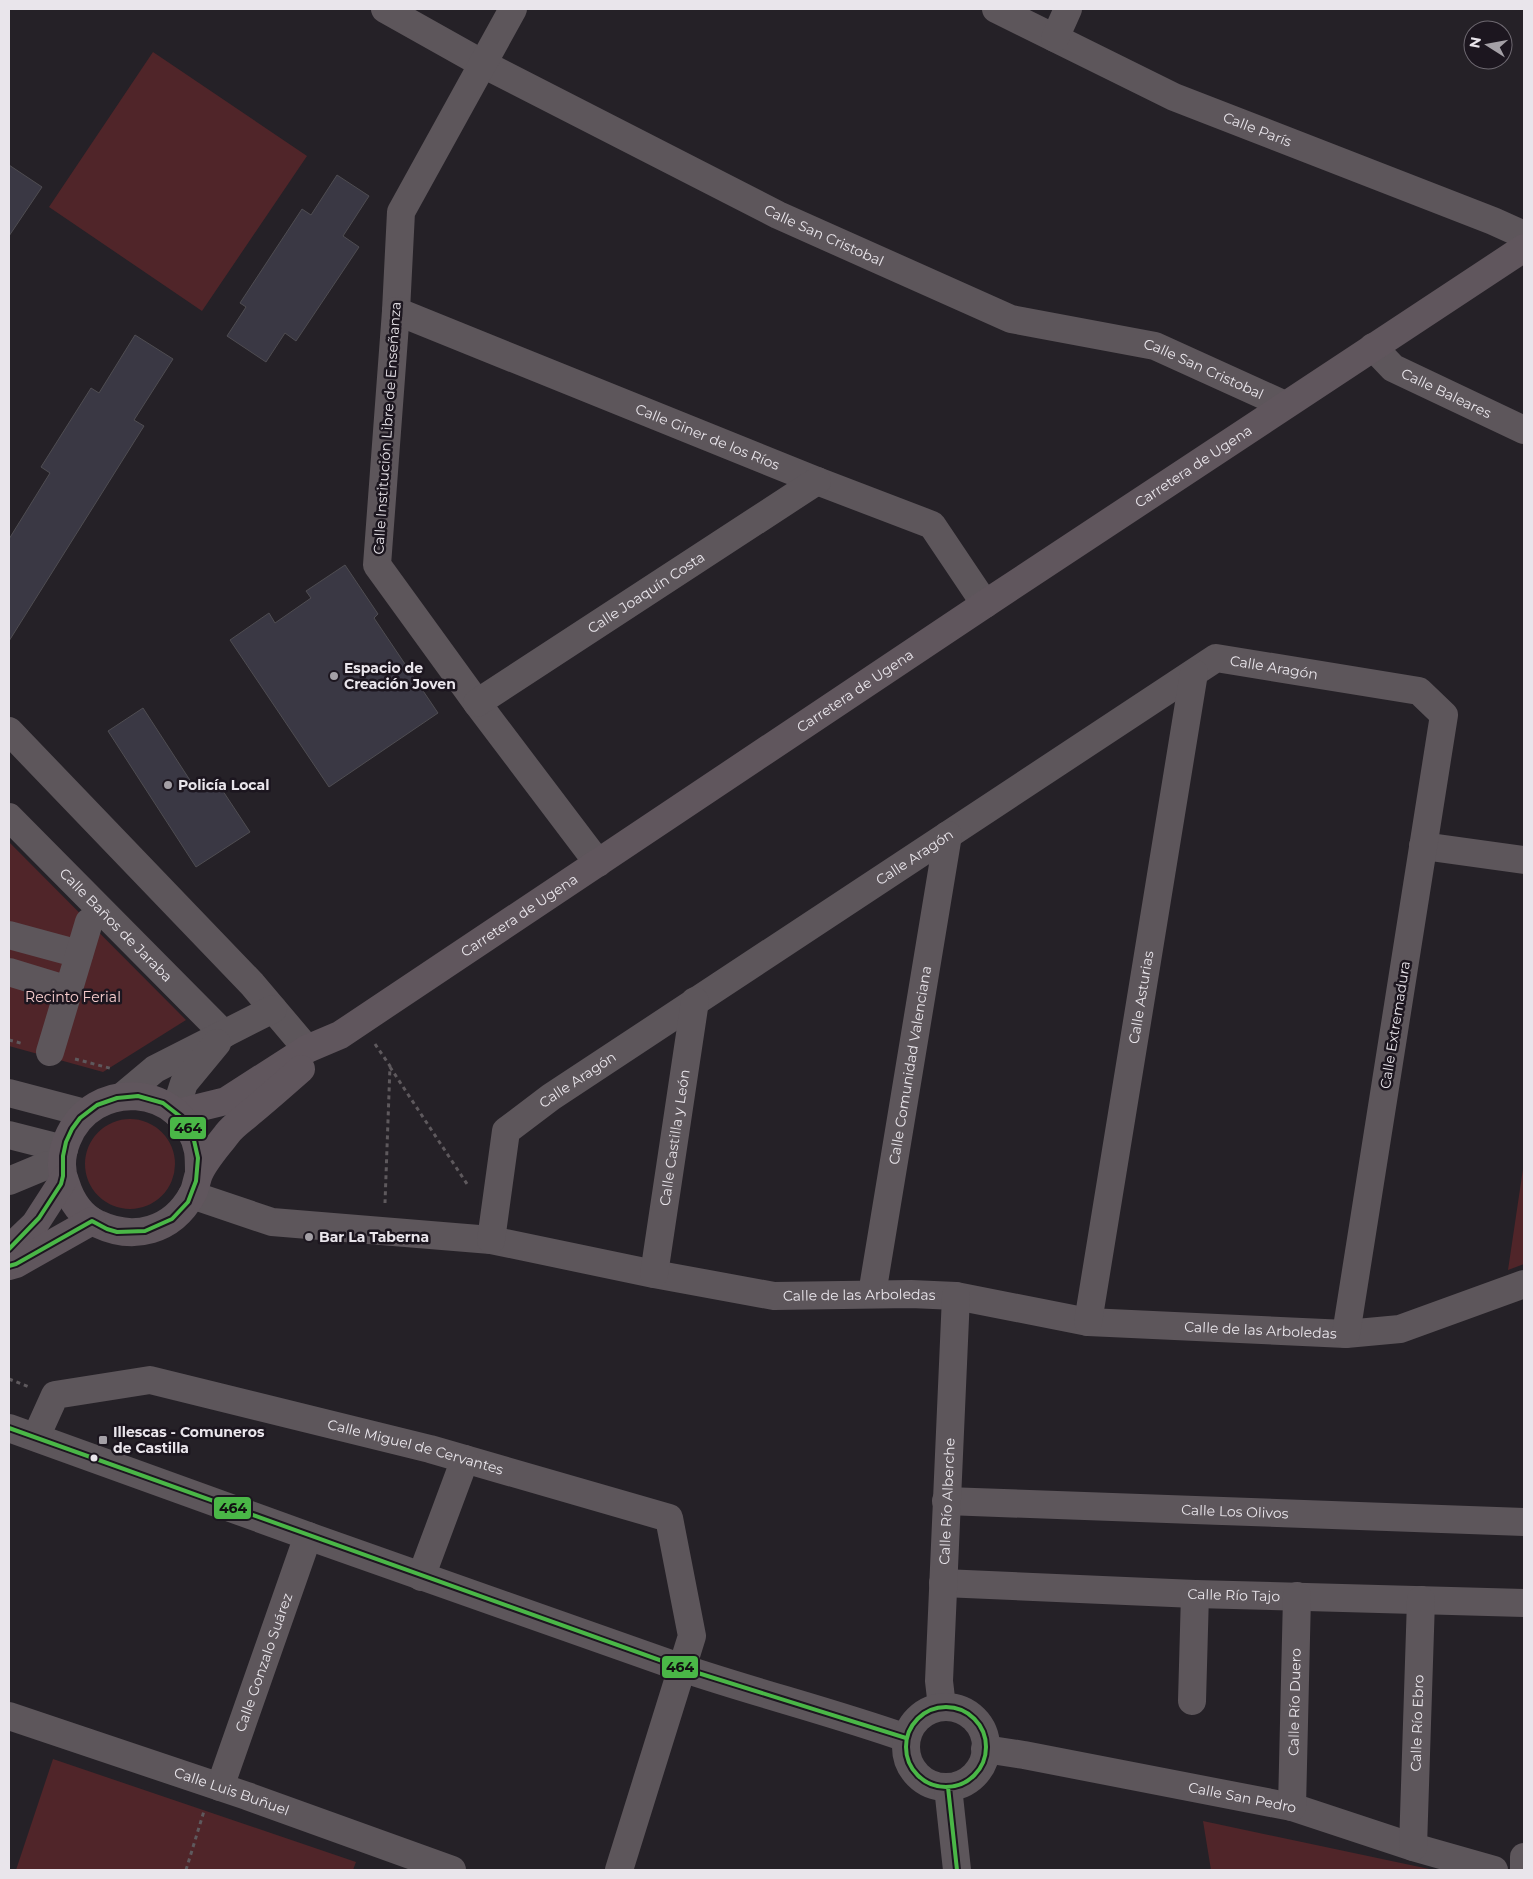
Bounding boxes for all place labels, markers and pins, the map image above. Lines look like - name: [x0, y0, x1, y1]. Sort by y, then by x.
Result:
- place label: Espacio de Creación Joven: [344, 659, 456, 693]
- marker: Espacio de Creación Joven: [328, 670, 340, 682]
- place label: Policía Local: [178, 776, 269, 794]
- marker: Policía Local: [162, 779, 174, 791]
- place label: Bar La Taberna: [319, 1228, 429, 1246]
- marker: Bar La Taberna: [303, 1231, 315, 1243]
- place label: Illescas - Comuneros de Castilla: [113, 1423, 265, 1457]
- marker: Illescas - Comuneros de Castilla: [97, 1434, 109, 1446]
- unlabelled marker: [89, 1453, 99, 1463]

